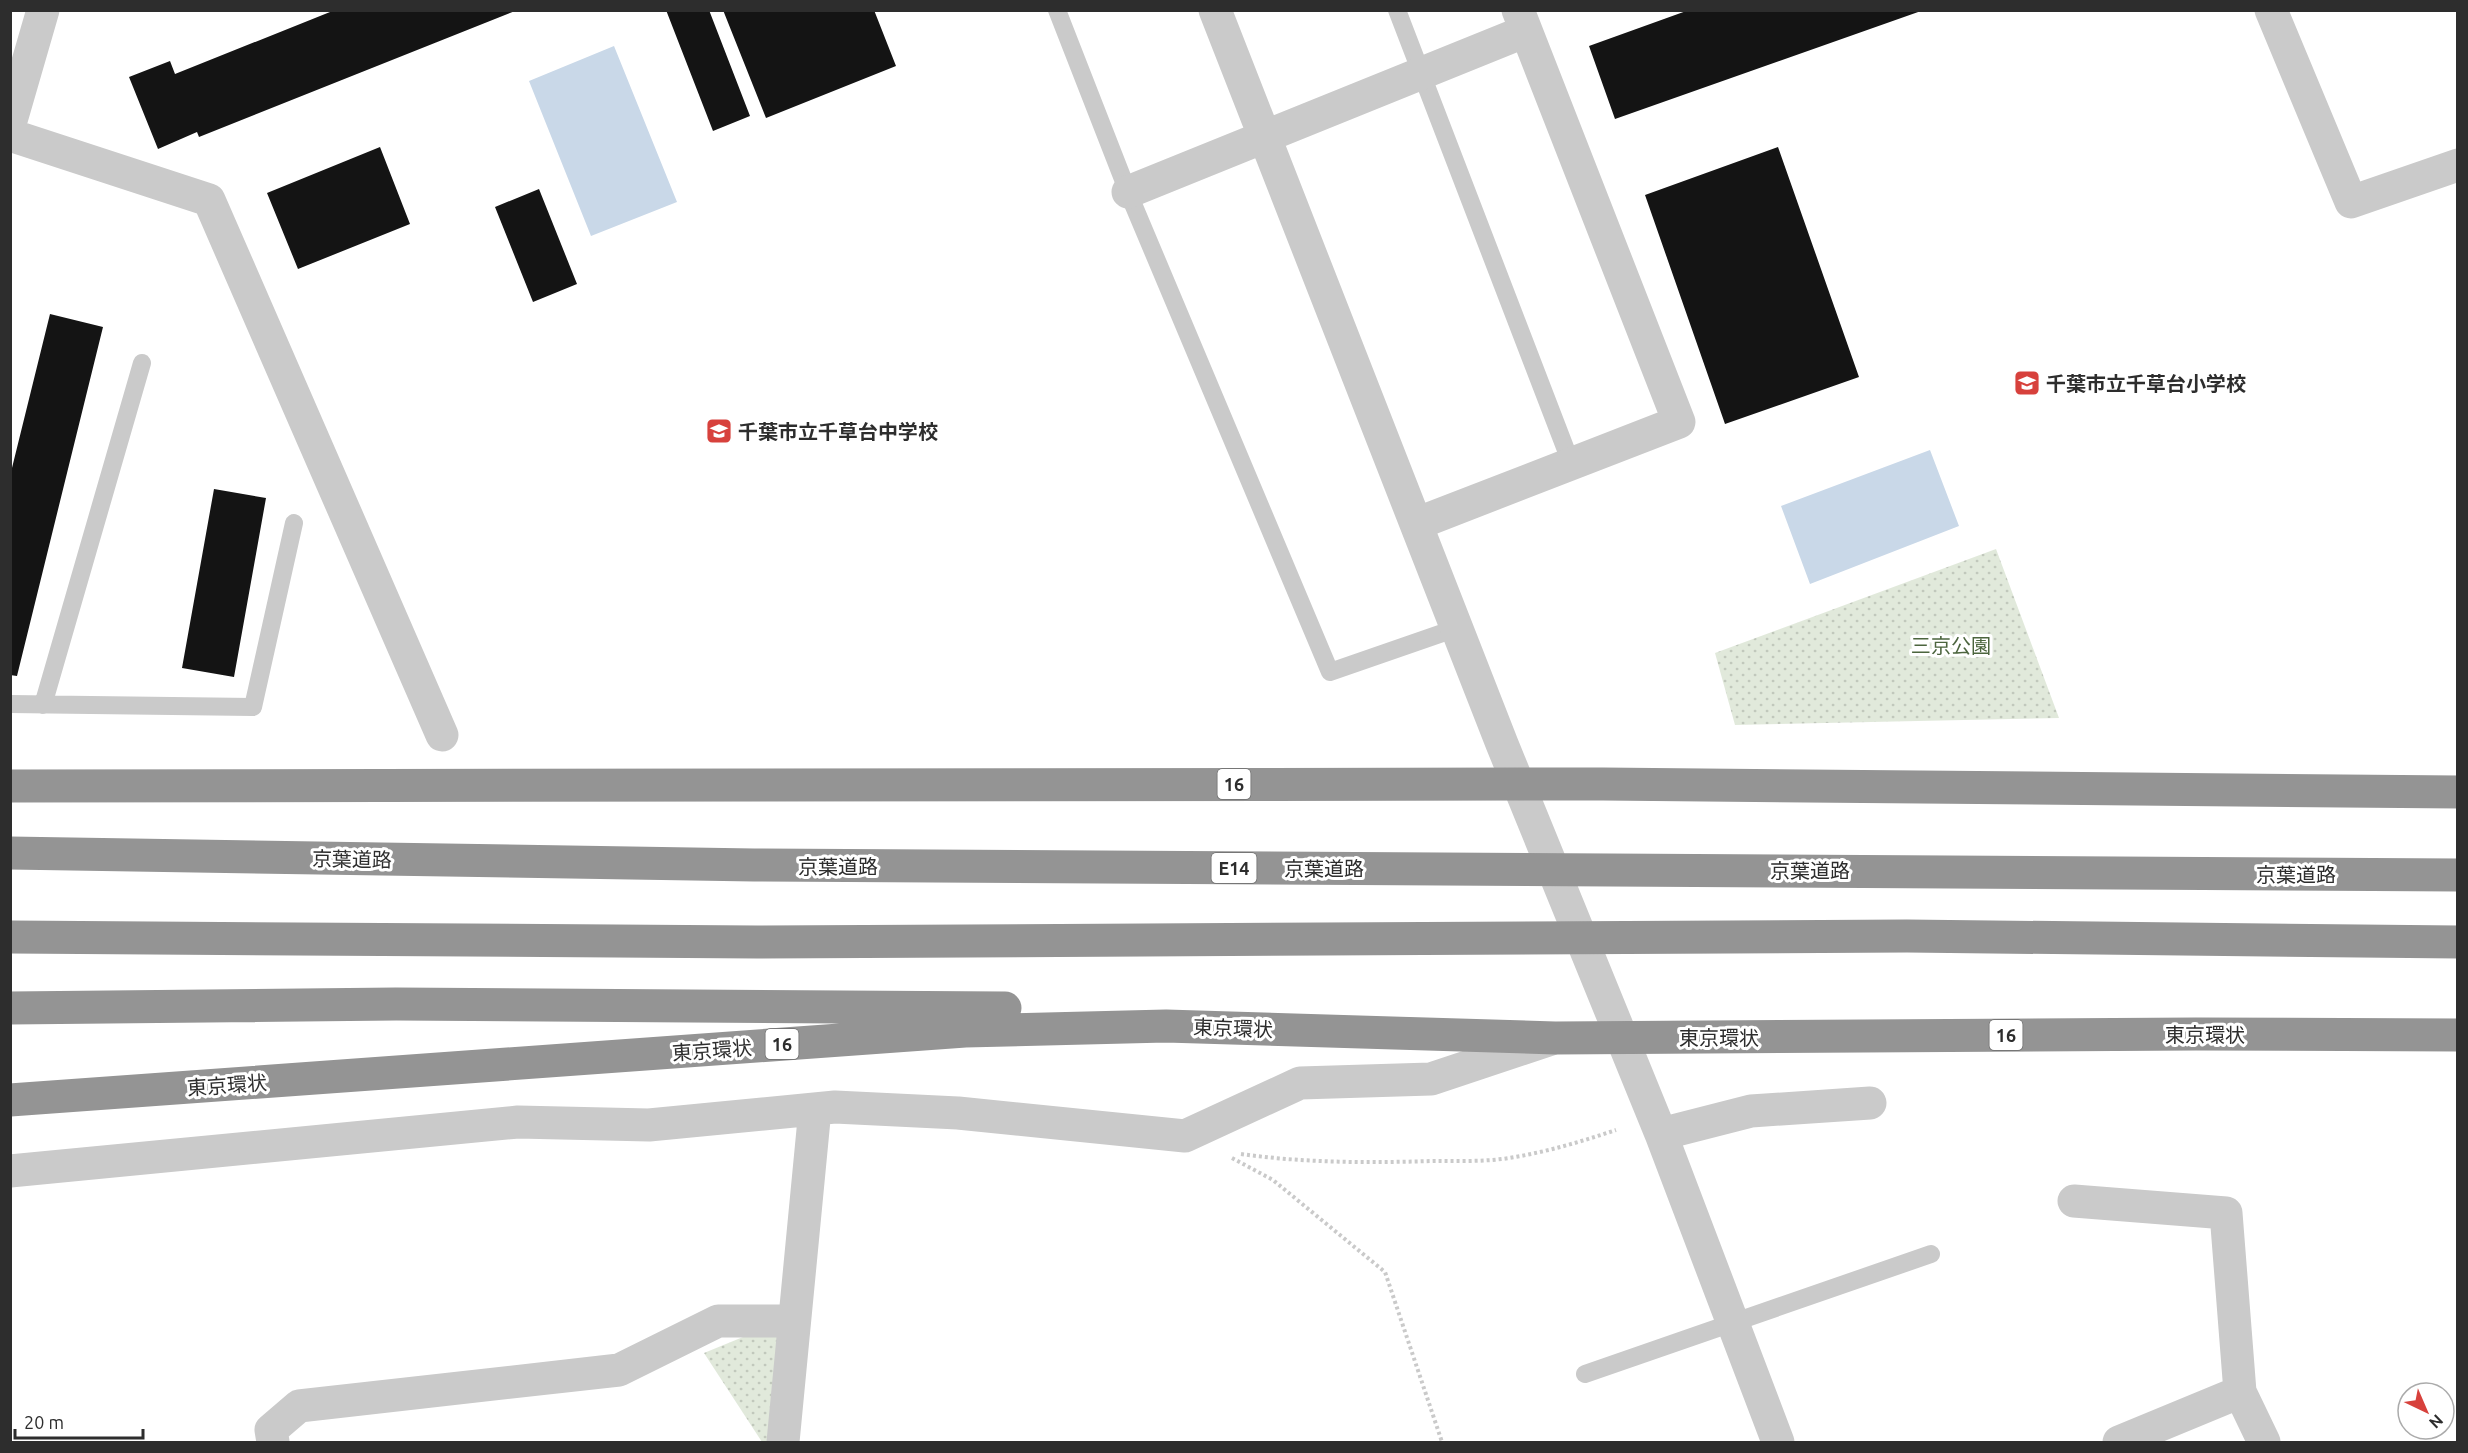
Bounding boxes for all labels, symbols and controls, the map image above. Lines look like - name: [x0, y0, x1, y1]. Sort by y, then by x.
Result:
- school or university icon: 千葉市立千草台小学校: [2012, 368, 2042, 398]
- place label: 千葉市立千草台小学校: [2046, 372, 2246, 395]
- school or university icon: 千葉市立千草台中学校: [704, 416, 734, 446]
- place label: 千葉市立千草台中学校: [738, 420, 938, 443]
- park label: 三京公園: [1911, 634, 1991, 657]
- road number: 16: [1218, 769, 1250, 799]
- street label: 京葉道路: [312, 847, 392, 871]
- road number: E14: [1212, 853, 1256, 883]
- street label: 京葉道路: [798, 855, 878, 878]
- street label: 京葉道路: [1284, 857, 1364, 880]
- street label: 京葉道路: [1770, 859, 1850, 882]
- street label: 京葉道路: [2256, 863, 2336, 886]
- street label: 東京環状: [1193, 1015, 1273, 1041]
- road number: 16: [1990, 1020, 2022, 1050]
- street label: 東京環状: [2165, 1023, 2245, 1046]
- street label: 東京環状: [1679, 1026, 1759, 1049]
- road number: 16: [766, 1029, 798, 1059]
- street label: 東京環状: [671, 1036, 753, 1064]
- street label: 東京環状: [186, 1071, 268, 1099]
- north arrow: [2396, 1381, 2456, 1441]
- scale bar: [15, 1402, 142, 1440]
- text: N: [2426, 1411, 2447, 1432]
- text: 20 m: [24, 1412, 64, 1432]

